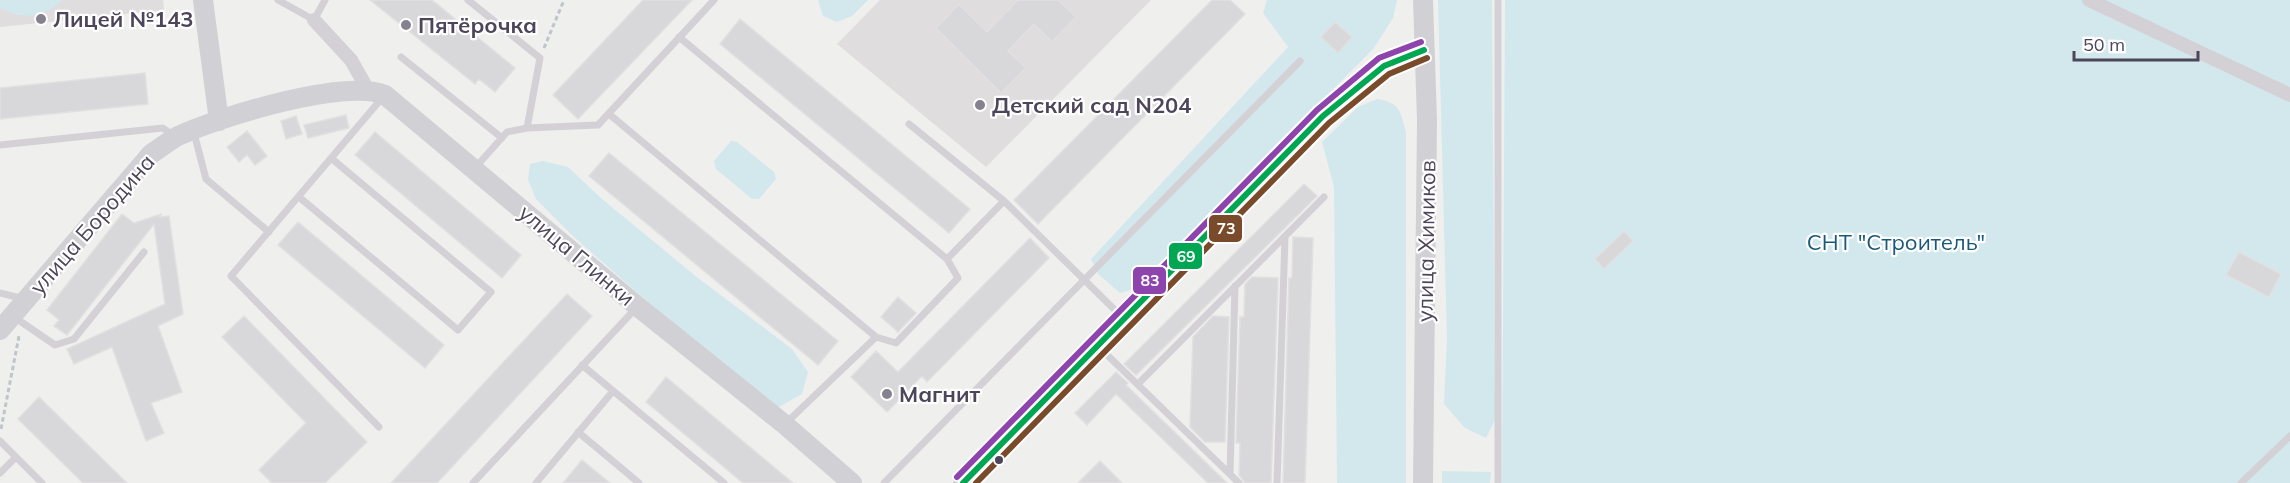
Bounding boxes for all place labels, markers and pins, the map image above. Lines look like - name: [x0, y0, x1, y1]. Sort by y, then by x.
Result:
- place label: Лицей №143: [53, 5, 194, 33]
- place label: Пятёрочка: [418, 11, 537, 39]
- marker: Лицей №143: [34, 12, 48, 26]
- marker: Пятёрочка: [399, 18, 413, 32]
- place label: Детский сад N204: [992, 91, 1192, 119]
- marker: Детский сад N204: [973, 98, 987, 112]
- place label: Магнит: [899, 380, 980, 408]
- marker: Магнит: [880, 387, 894, 401]
- unlabelled marker: [993, 454, 1005, 466]

